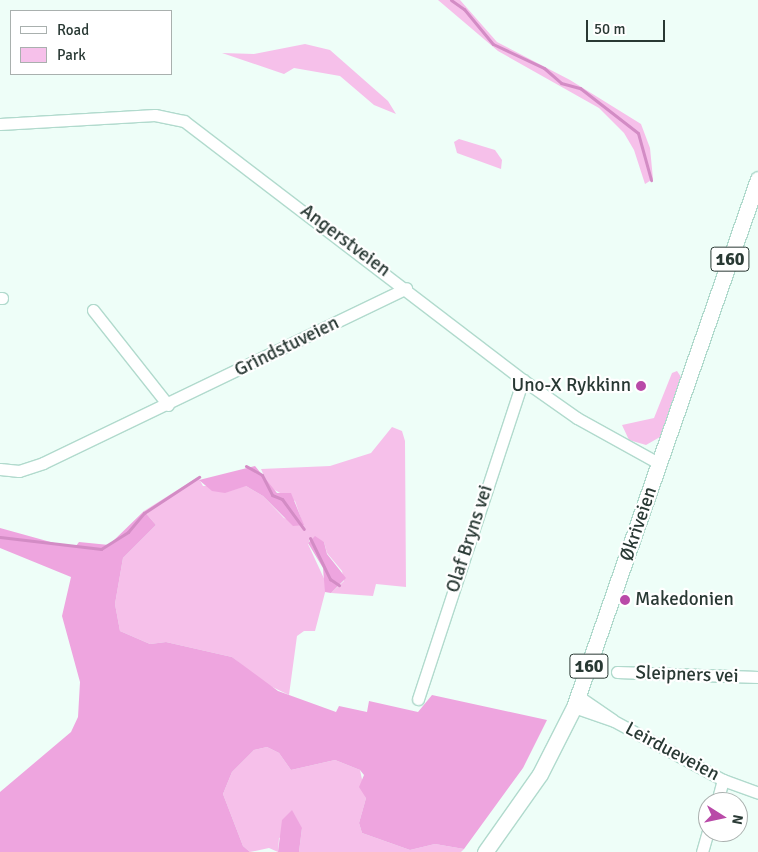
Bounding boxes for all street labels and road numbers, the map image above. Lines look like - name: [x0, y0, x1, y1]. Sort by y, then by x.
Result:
- street label: Angerstveien: [296, 200, 394, 282]
- road number: 160: [710, 243, 750, 274]
- street label: Grindstuveien: [231, 312, 343, 382]
- street label: Olaf Bryns vei: [442, 482, 498, 596]
- street label: Økriveien: [616, 484, 662, 564]
- road number: 160: [569, 650, 609, 681]
- street label: Sleipners vei: [635, 662, 739, 688]
- street label: Leirdueveien: [621, 718, 723, 786]

